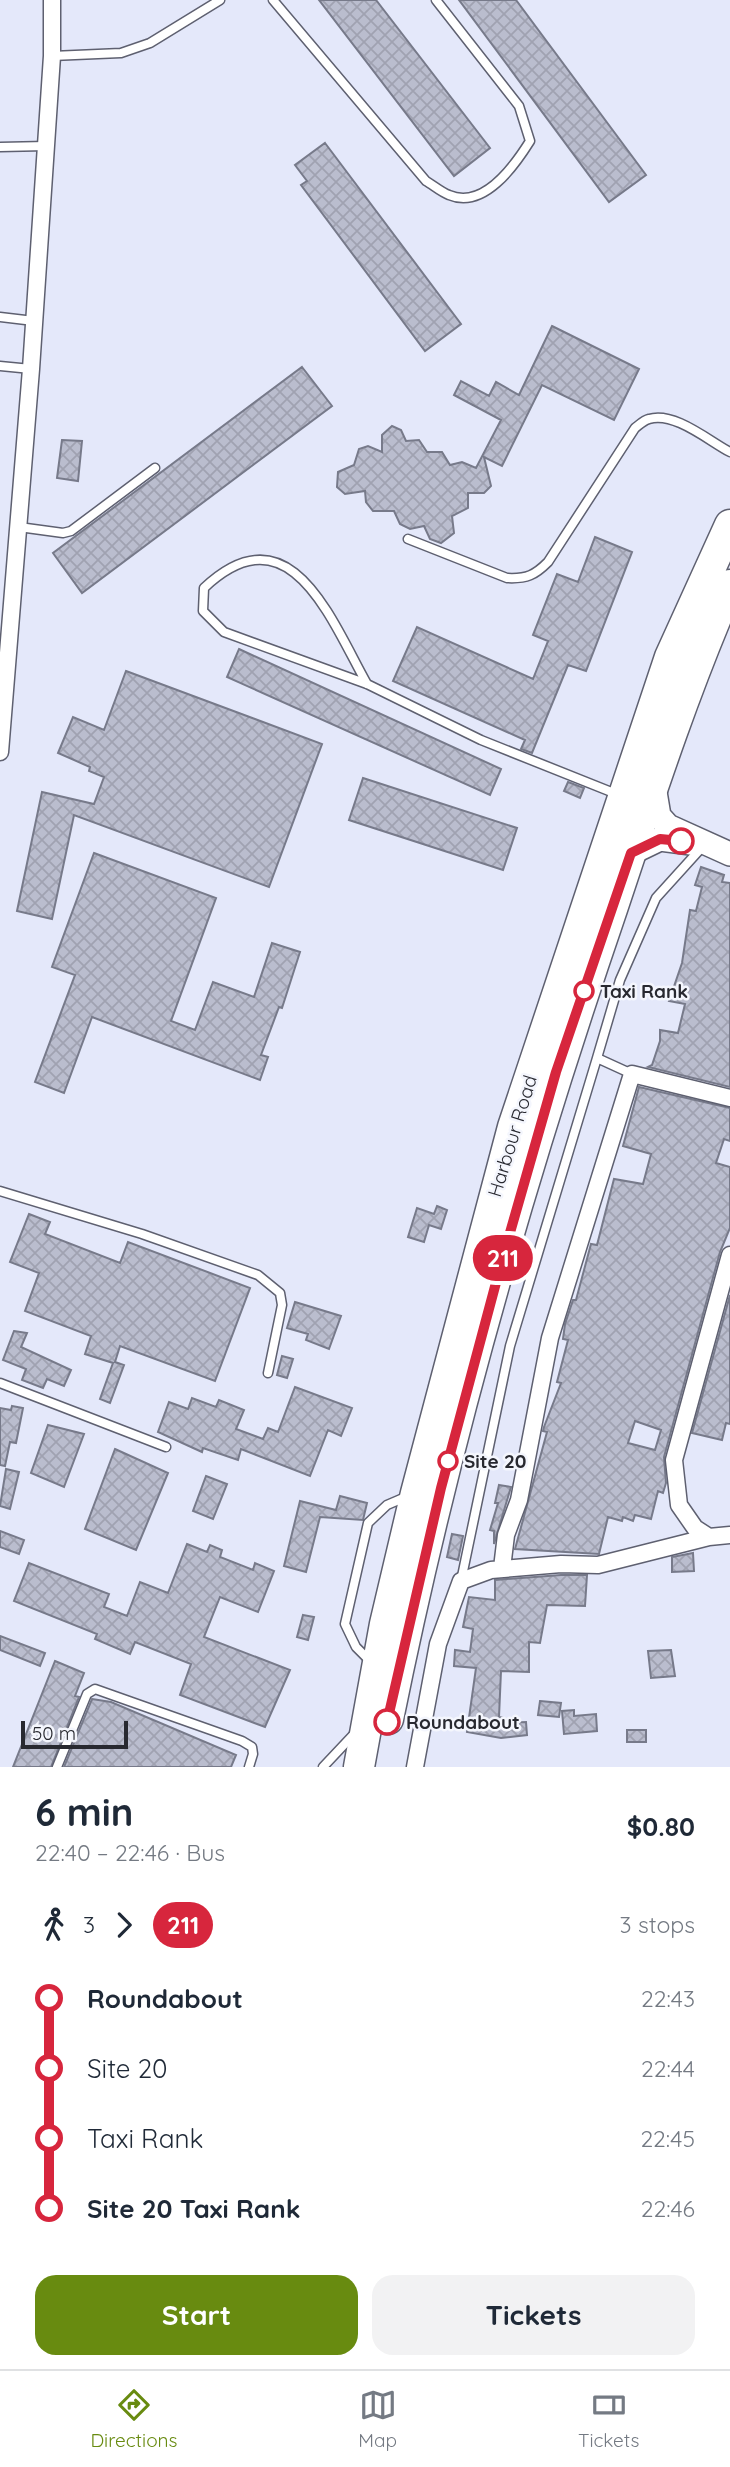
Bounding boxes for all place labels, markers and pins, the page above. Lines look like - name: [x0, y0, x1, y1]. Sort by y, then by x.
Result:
- unlabelled marker: [668, 828, 694, 854]
- place label: Taxi Rank: [600, 979, 688, 1003]
- marker: Taxi Rank: [574, 981, 594, 1001]
- place label: Site 20: [464, 1449, 527, 1473]
- marker: Site 20: [438, 1451, 458, 1471]
- marker: Roundabout: [374, 1709, 400, 1735]
- place label: Roundabout: [406, 1710, 520, 1734]

